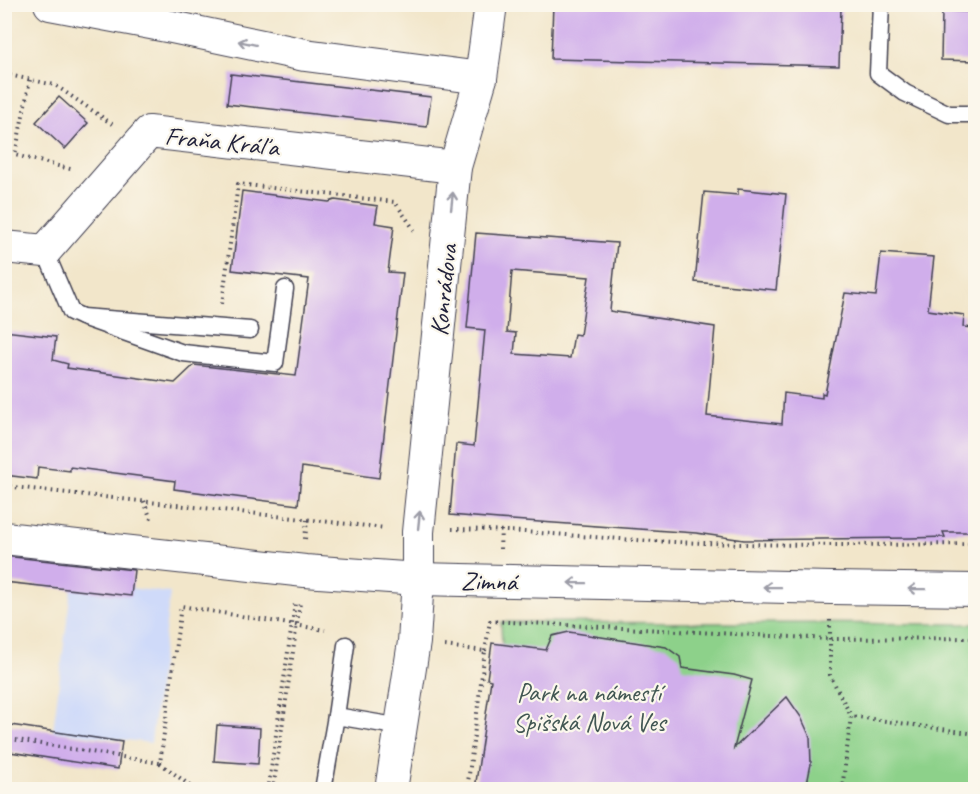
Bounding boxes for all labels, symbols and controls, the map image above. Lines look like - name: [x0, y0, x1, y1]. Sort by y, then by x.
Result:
- one-way arrow: [238, 37, 258, 48]
- street label: Fraňa Kráľa: [163, 119, 282, 164]
- one-way arrow: [447, 192, 458, 211]
- street label: Konrádova: [422, 241, 465, 337]
- one-way arrow: [414, 511, 425, 531]
- street label: Zimná: [461, 565, 520, 599]
- one-way arrow: [568, 577, 588, 588]
- one-way arrow: [763, 581, 783, 593]
- one-way arrow: [908, 583, 928, 595]
- park label: Park na námestí Spišská Nová Ves: [513, 676, 667, 739]

